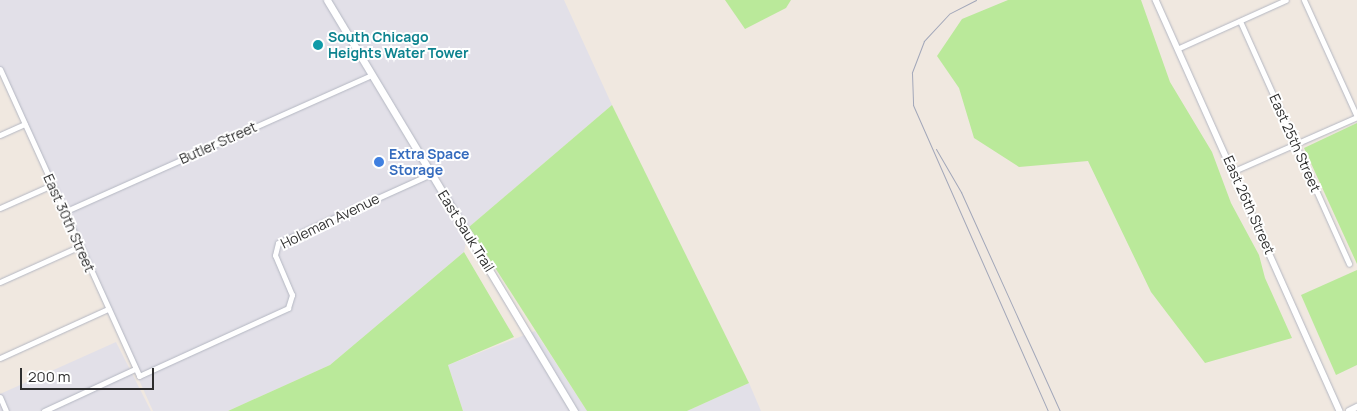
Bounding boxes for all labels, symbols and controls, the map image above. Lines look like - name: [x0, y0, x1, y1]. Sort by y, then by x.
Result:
- place label: South Chicago Heights Water Tower: [328, 29, 469, 62]
- marker: South Chicago Heights Water Tower: [312, 39, 324, 51]
- street label: East 25th Street: [1266, 91, 1324, 195]
- street label: Butler Street: [177, 118, 259, 168]
- place label: Extra Space Storage: [389, 146, 469, 178]
- street label: East 26th Street: [1220, 153, 1278, 257]
- marker: Extra Space Storage: [373, 156, 385, 168]
- street label: East 30th Street: [40, 171, 98, 275]
- street label: East Sauk Trail: [434, 187, 498, 275]
- street label: Holeman Avenue: [278, 190, 382, 252]
- scale bar: [22, 358, 156, 390]
- text: 200 m: [28, 366, 71, 387]

